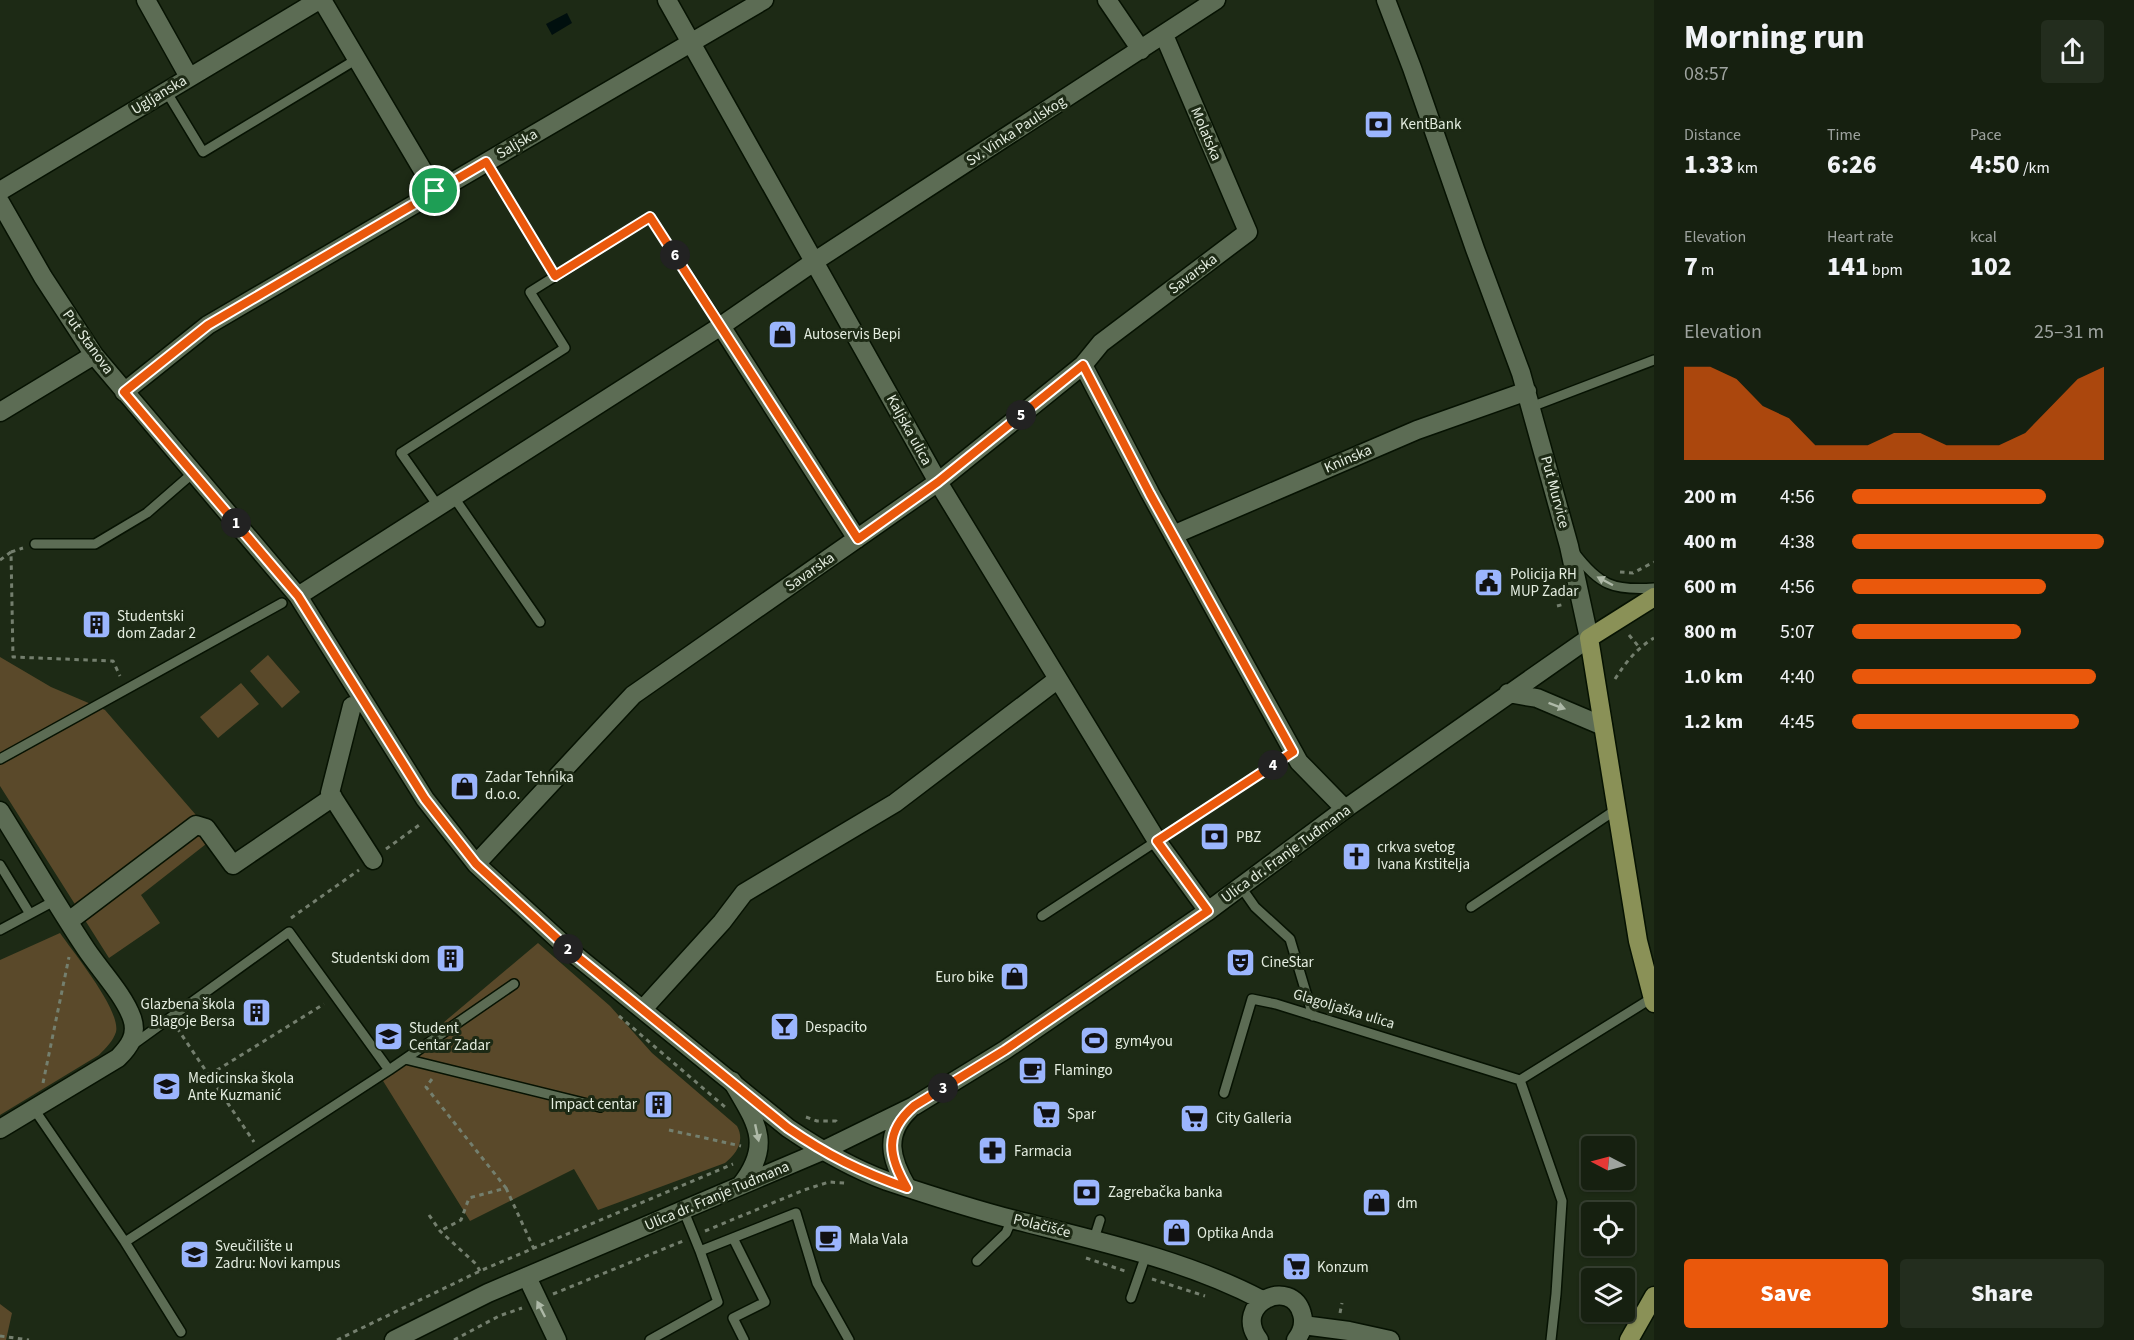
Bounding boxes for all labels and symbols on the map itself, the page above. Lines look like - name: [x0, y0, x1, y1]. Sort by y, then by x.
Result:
- street label: Ugljanska: [127, 70, 191, 120]
- street label: Sv. Vinka Paulskog: [962, 91, 1070, 171]
- street label: Molatska: [1185, 104, 1227, 164]
- bank icon: KentBank: [1363, 108, 1395, 140]
- place label: KentBank: [1400, 114, 1462, 135]
- street label: Saljska: [493, 124, 541, 164]
- pin: [409, 165, 460, 216]
- pin: 6: [660, 240, 690, 270]
- street label: Savarska: [1164, 249, 1222, 299]
- street label: Put Stanova: [57, 305, 119, 379]
- shop icon: Autoservis Bepi: [767, 318, 799, 350]
- place label: Autoservis Bepi: [804, 324, 901, 345]
- street label: Kaljska ulica: [881, 391, 937, 469]
- pin: 5: [1006, 400, 1036, 430]
- street label: Kninska: [1321, 440, 1375, 478]
- street label: Put Murvice: [1535, 454, 1575, 530]
- pin: 1: [221, 508, 251, 538]
- street label: Savarska: [781, 547, 839, 597]
- place label: Policija RH MUP Zadar: [1510, 564, 1579, 602]
- public building icon: Policija RH MUP Zadar: [1473, 567, 1505, 599]
- one-way arrow: [1596, 576, 1613, 586]
- place label: Studentski dom Zadar 2: [117, 606, 196, 644]
- building icon: Studentski dom Zadar 2: [80, 609, 112, 641]
- one-way arrow: [1548, 701, 1566, 711]
- pin: 4: [1258, 750, 1288, 780]
- place label: Zadar Tehnika d.o.o.: [485, 767, 574, 805]
- shop icon: Zadar Tehnika d.o.o.: [448, 770, 480, 802]
- street label: Ulica dr. Franje Tuđmana: [1217, 800, 1355, 908]
- bank icon: PBZ: [1199, 821, 1231, 853]
- place label: PBZ: [1236, 827, 1261, 848]
- place label: crkva svetog Ivana Krstitelja: [1377, 837, 1470, 875]
- church icon: crkva svetog Ivana Krstitelja: [1340, 840, 1372, 872]
- pin: 2: [553, 934, 583, 964]
- building icon: Studentski dom: [435, 942, 467, 974]
- theatre icon: CineStar: [1224, 946, 1256, 978]
- place label: Studentski dom: [331, 948, 430, 969]
- place label: CineStar: [1261, 952, 1315, 973]
- shop icon: Euro bike: [999, 961, 1031, 993]
- place label: Euro bike: [935, 967, 994, 988]
- street label: Glagoljaška ulica: [1291, 984, 1397, 1034]
- place label: Glazbena škola Blagoje Bersa: [141, 994, 235, 1032]
- building icon: Glazbena škola Blagoje Bersa: [240, 997, 272, 1029]
- bar icon: Despacito: [768, 1011, 800, 1043]
- place label: Despacito: [805, 1017, 867, 1038]
- place label: Student Centar Zadar: [409, 1018, 491, 1056]
- school or university icon: Student Centar Zadar: [372, 1021, 404, 1053]
- sports icon: gym4you: [1078, 1025, 1110, 1057]
- place label: gym4you: [1115, 1031, 1173, 1052]
- cafe icon: Flamingo: [1017, 1054, 1049, 1086]
- place label: Flamingo: [1054, 1060, 1113, 1081]
- place label: Medicinska škola Ante Kuzmanić: [188, 1068, 294, 1106]
- school or university icon: Medicinska škola Ante Kuzmanić: [151, 1071, 183, 1103]
- pin: 3: [928, 1073, 958, 1103]
- building icon: Impact centar: [642, 1088, 674, 1120]
- place label: Impact centar: [550, 1094, 638, 1115]
- supermarket icon: Spar: [1030, 1098, 1062, 1130]
- supermarket icon: City Galleria: [1179, 1102, 1211, 1134]
- place label: Spar: [1067, 1104, 1097, 1125]
- place label: City Galleria: [1216, 1108, 1292, 1129]
- one-way arrow: [752, 1124, 762, 1142]
- pharmacy icon: Farmacia: [977, 1135, 1009, 1167]
- north arrow: [1581, 1136, 1635, 1190]
- place label: Farmacia: [1014, 1141, 1072, 1162]
- street label: Ulica dr. Franje Tuđmana: [641, 1156, 793, 1236]
- bank icon: Zagrebačka banka: [1071, 1176, 1103, 1208]
- place label: Zagrebačka banka: [1108, 1182, 1222, 1203]
- shop icon: dm: [1360, 1187, 1392, 1219]
- place label: dm: [1397, 1193, 1418, 1214]
- street label: Polačišće: [1011, 1209, 1073, 1243]
- shop icon: Optika Anda: [1160, 1217, 1192, 1249]
- cafe icon: Mala Vala: [812, 1223, 844, 1255]
- place label: Optika Anda: [1197, 1223, 1274, 1244]
- place label: Mala Vala: [849, 1229, 908, 1250]
- place label: Sveučilište u Zadru: Novi kampus: [215, 1236, 340, 1274]
- school or university icon: Sveučilište u Zadru: Novi kampus: [178, 1239, 210, 1271]
- supermarket icon: Konzum: [1280, 1251, 1312, 1283]
- place label: Konzum: [1317, 1257, 1369, 1278]
- one-way arrow: [536, 1300, 546, 1318]

